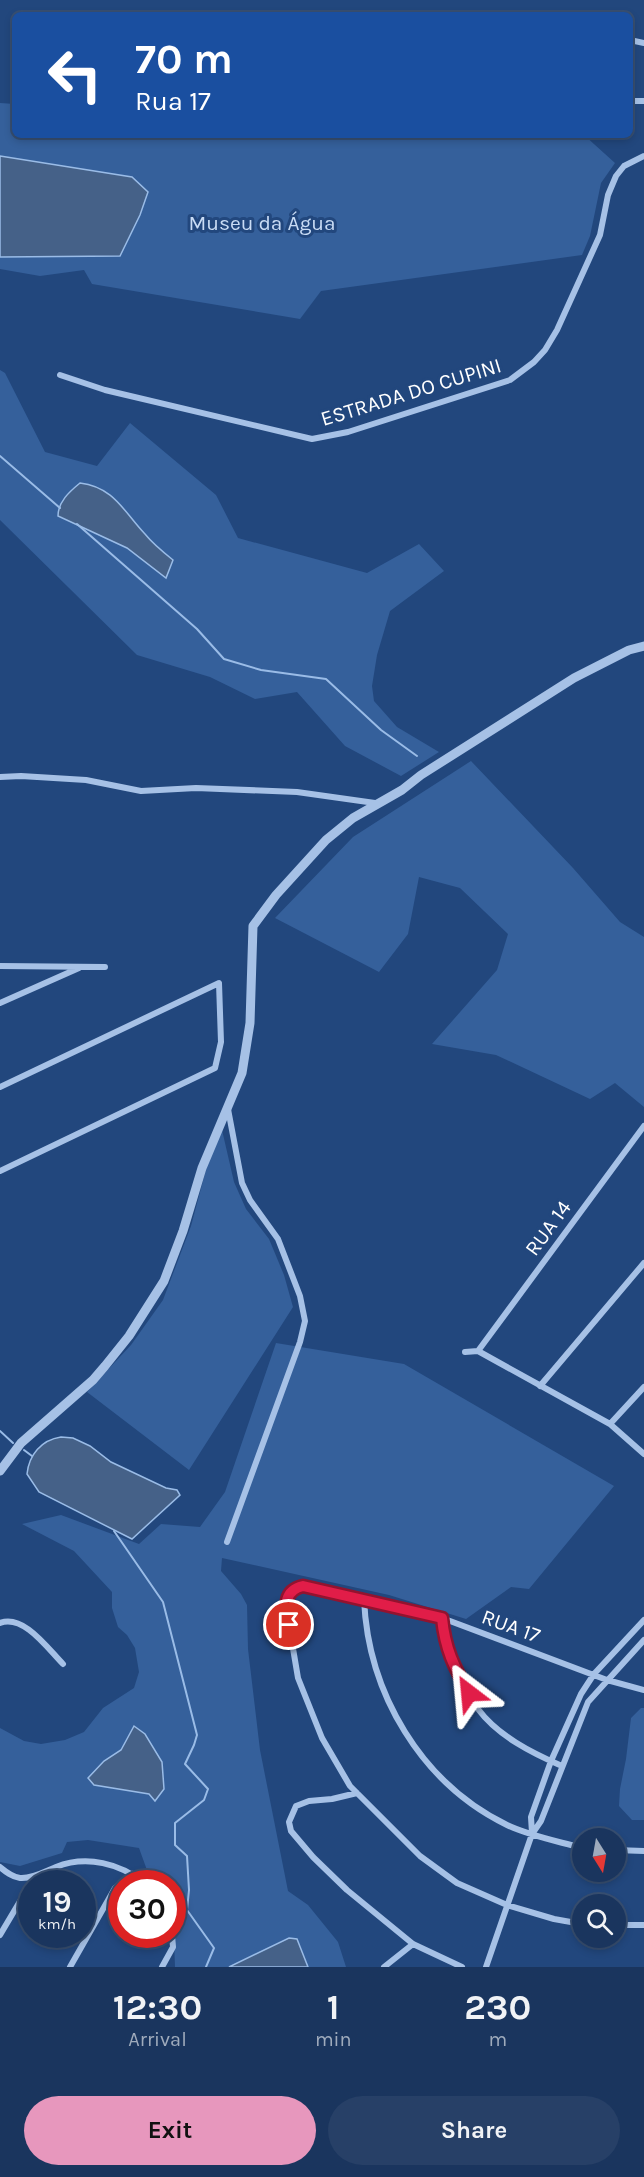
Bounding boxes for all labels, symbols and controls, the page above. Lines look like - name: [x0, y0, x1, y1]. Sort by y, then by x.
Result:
- text: 70 m: [135, 34, 233, 84]
- icon: left: [36, 36, 114, 114]
- text: Rua 17: [135, 85, 211, 117]
- park label: Museu da Água: [188, 211, 336, 235]
- street label: ESTRADA DO CUPINI: [318, 353, 504, 431]
- street label: RUA 14: [520, 1196, 576, 1260]
- pin: [263, 1599, 314, 1650]
- street label: RUA 17: [478, 1604, 544, 1648]
- icon: arrive: [272, 1608, 305, 1641]
- position arrow: [437, 1661, 501, 1725]
- north arrow: [572, 1828, 626, 1882]
- map controls: [572, 1828, 626, 1948]
- speed limit sign: 30: [108, 1870, 186, 1948]
- text: 19: [42, 1884, 71, 1920]
- button: search: [572, 1894, 626, 1948]
- text: km/h: [38, 1915, 76, 1933]
- text: 12:30: [113, 1986, 202, 2028]
- text: 1: [327, 1986, 340, 2028]
- text: 230: [464, 1986, 531, 2028]
- text: Arrival: [128, 2028, 187, 2051]
- text: min: [315, 2028, 352, 2051]
- text: m: [488, 2028, 507, 2051]
- button: Exit: [24, 2096, 316, 2165]
- button: Share: [328, 2096, 620, 2165]

